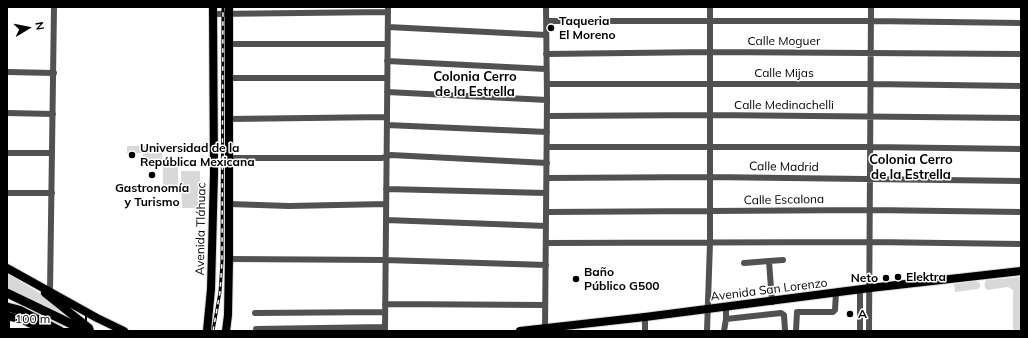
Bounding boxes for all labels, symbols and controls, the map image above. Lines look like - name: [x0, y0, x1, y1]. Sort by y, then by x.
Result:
- north arrow: [8, 8, 48, 48]
- place label: Taqueria El Moreno: [559, 14, 616, 42]
- text: N: [32, 21, 47, 31]
- marker: Taqueria El Moreno: [546, 23, 556, 33]
- street label: Calle Moguer: [748, 34, 820, 48]
- street label: Calle Mijas: [754, 66, 814, 80]
- district label: Colonia Cerro de la Estrella: [433, 69, 517, 100]
- street label: Calle Medinachelli: [734, 98, 834, 112]
- place label: Universidad de la República Mexicana: [140, 141, 255, 169]
- marker: Universidad de la República Mexicana: [127, 150, 137, 160]
- district label: Colonia Cerro de la Estrella: [869, 152, 953, 183]
- street label: Calle Madrid: [749, 159, 819, 175]
- marker: Gastronomía y Turismo: [147, 170, 157, 180]
- place label: Gastronomía y Turismo: [115, 181, 189, 209]
- street label: Avenida Tláhuac: [193, 182, 209, 276]
- street label: Calle Escalona: [744, 192, 824, 208]
- place label: Baño Público G500: [584, 265, 660, 293]
- place label: Elektra: [906, 270, 946, 284]
- place label: Neto: [851, 271, 878, 285]
- marker: Elektra: [893, 272, 903, 282]
- marker: Neto: [881, 273, 891, 283]
- marker: Baño Público G500: [571, 274, 581, 284]
- street label: Avenida San Lorenzo: [710, 276, 828, 304]
- scale bar: [10, 304, 89, 330]
- place label: A: [858, 307, 867, 321]
- marker: A: [845, 309, 855, 319]
- text: 100 m: [15, 311, 50, 326]

